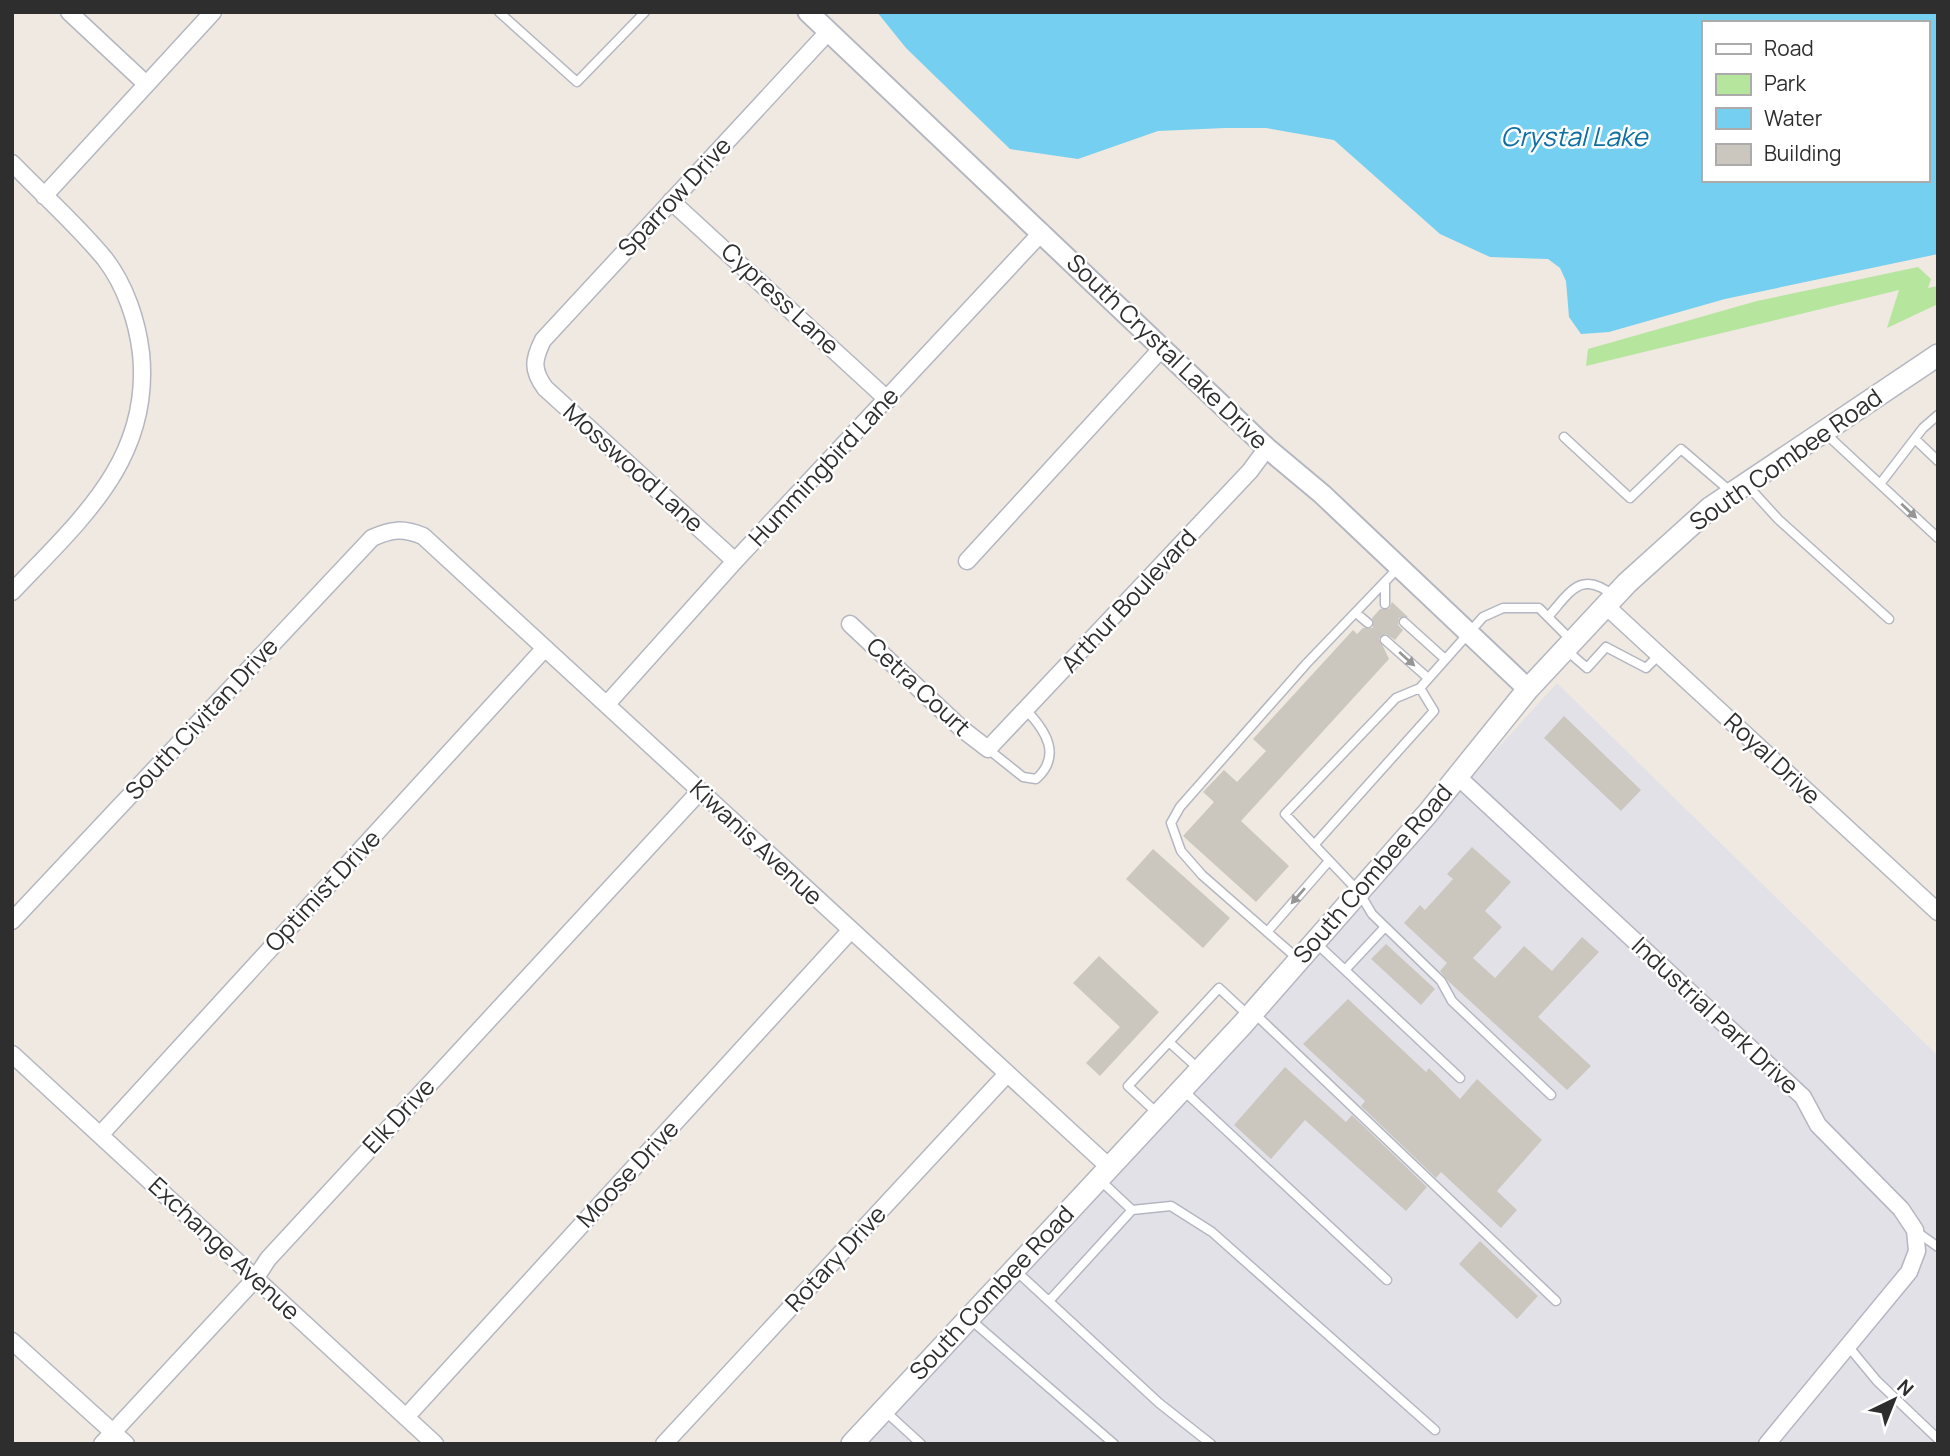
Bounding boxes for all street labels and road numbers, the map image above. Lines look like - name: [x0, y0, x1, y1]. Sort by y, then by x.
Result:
- street label: Sparrow Drive: [610, 129, 738, 263]
- street label: Cypress Lane: [715, 235, 847, 361]
- street label: South Crystal Lake Drive: [1060, 246, 1276, 456]
- street label: Hummingbird Lane: [740, 379, 905, 553]
- street label: South Combee Road: [1682, 380, 1888, 538]
- street label: Mosswood Lane: [557, 395, 711, 539]
- street label: Arthur Boulevard: [1053, 521, 1203, 679]
- street label: Cetra Court: [860, 629, 978, 743]
- street label: South Civitan Drive: [117, 630, 285, 806]
- street label: Royal Drive: [1718, 705, 1828, 811]
- street label: Kiwanis Avenue: [683, 772, 831, 912]
- street label: South Combee Road: [1285, 776, 1459, 970]
- street label: Optimist Drive: [257, 822, 387, 958]
- street label: Industrial Park Drive: [1625, 929, 1807, 1101]
- street label: Elk Drive: [354, 1070, 441, 1160]
- street label: Moose Drive: [568, 1112, 685, 1234]
- street label: Exchange Avenue: [142, 1169, 308, 1327]
- street label: South Combee Road: [901, 1197, 1081, 1386]
- street label: Rotary Drive: [777, 1198, 893, 1318]

